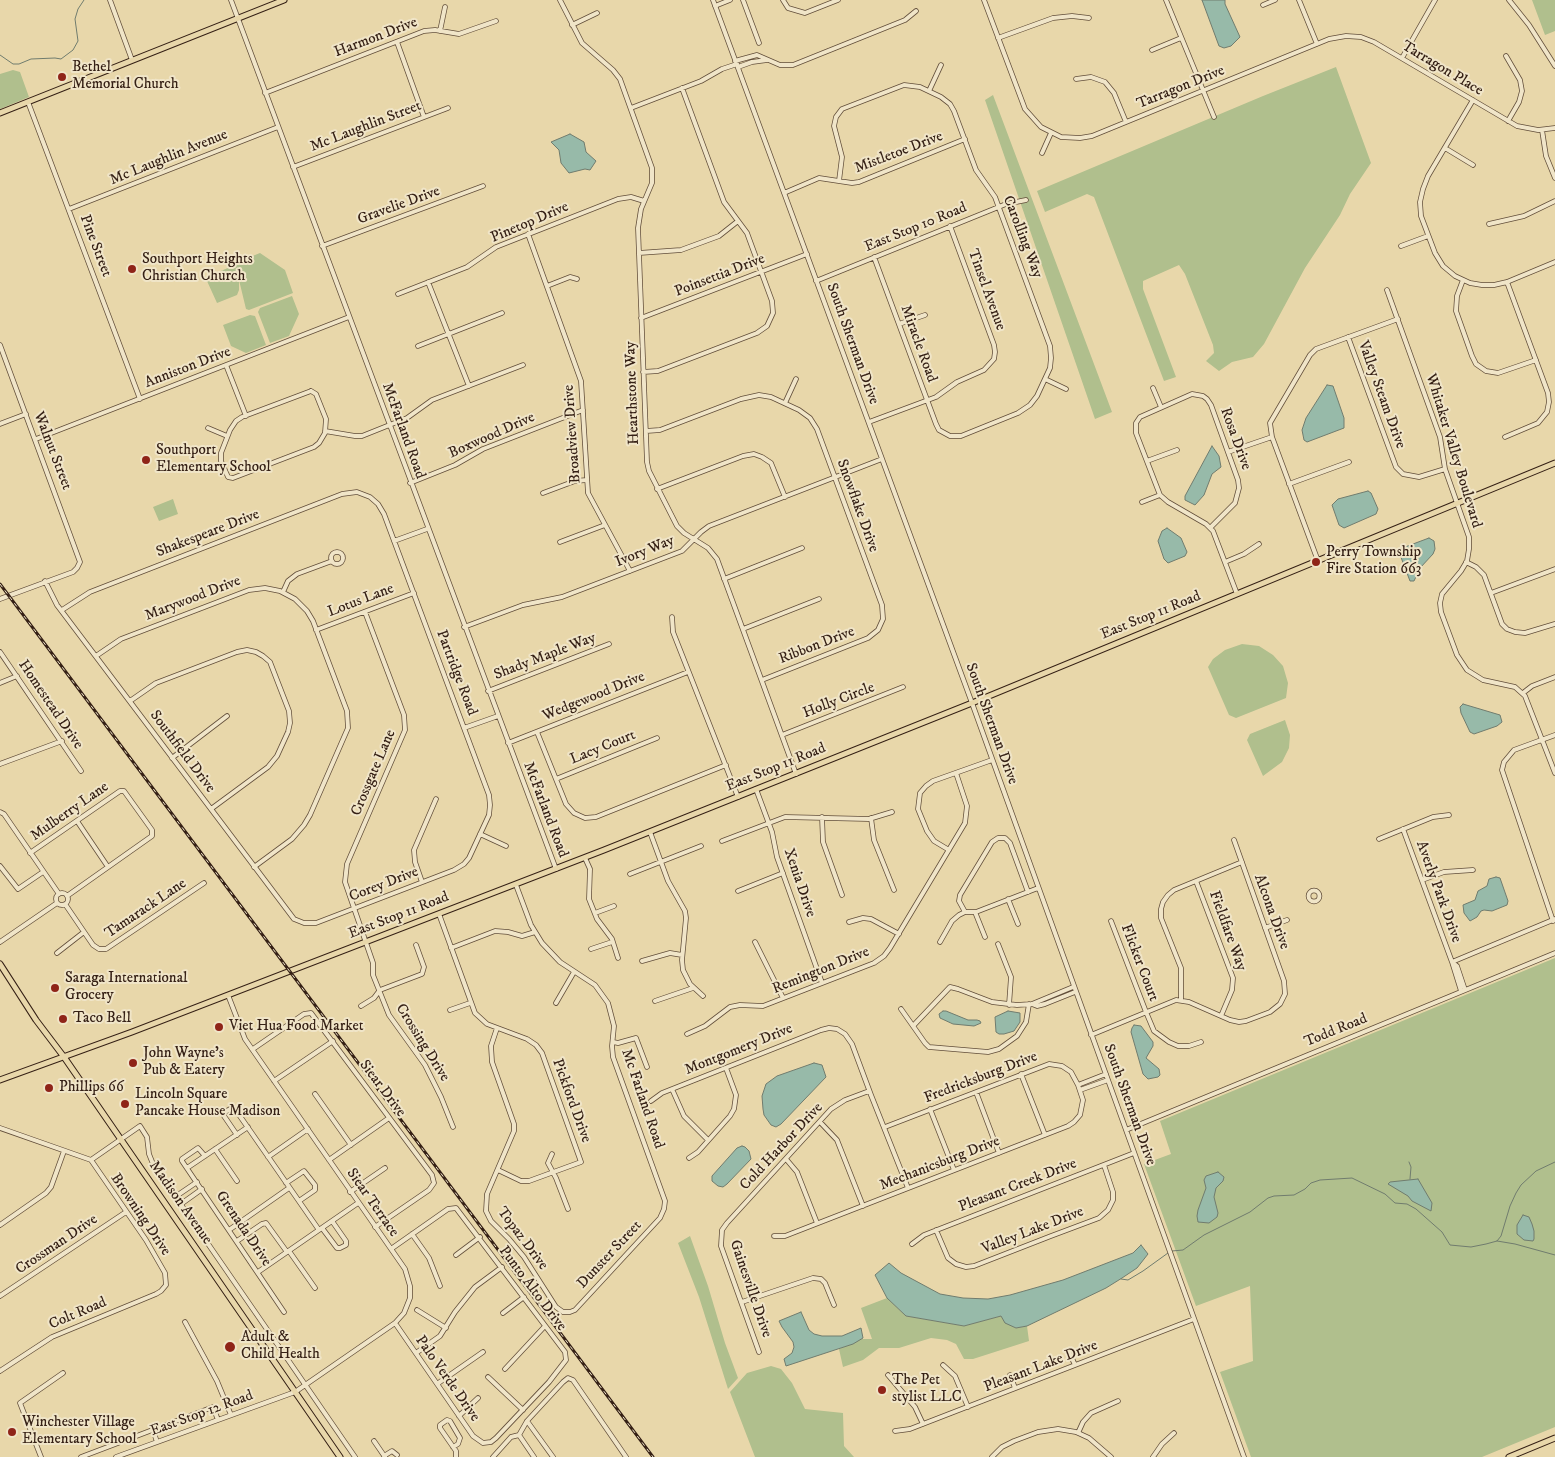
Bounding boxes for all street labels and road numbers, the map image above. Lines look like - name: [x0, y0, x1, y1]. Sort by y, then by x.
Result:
- street label: Harmon Drive: [332, 14, 420, 62]
- street label: Tarragon Place: [1398, 38, 1486, 100]
- street label: Tarragon Drive: [1135, 62, 1227, 114]
- street label: Mc Laughlin Street: [308, 98, 424, 156]
- street label: Mc Laughlin Avenue: [107, 126, 231, 190]
- street label: Mistletoe Drive: [852, 128, 946, 178]
- street label: Gravelie Drive: [355, 183, 443, 229]
- street label: Carolling Way: [998, 193, 1046, 281]
- street label: Pinetop Drive: [488, 199, 572, 247]
- street label: East Stop 10 Road: [862, 199, 970, 257]
- street label: Pine Street: [75, 212, 115, 280]
- street label: Tinsel Avenue: [963, 247, 1009, 333]
- street label: Poinsettia Drive: [672, 251, 768, 301]
- street label: South Sherman Drive: [822, 281, 882, 407]
- street label: Miracle Road: [896, 303, 940, 385]
- street label: Valley Steam Drive: [1353, 339, 1409, 451]
- street label: Hearthstone Way: [622, 341, 644, 445]
- street label: Anniston Drive: [142, 343, 234, 393]
- street label: Whitaker Valley Boulevard: [1421, 372, 1485, 530]
- street label: McFarland Road: [377, 380, 429, 482]
- street label: Broadview Drive: [561, 384, 585, 484]
- street label: Rosa Drive: [1215, 405, 1255, 473]
- street label: Walnut Street: [29, 409, 75, 493]
- street label: Boxwood Drive: [446, 409, 538, 463]
- street label: Snowflake Drive: [832, 457, 882, 555]
- street label: Shakespeare Drive: [154, 506, 262, 562]
- street label: Ivory Way: [613, 532, 677, 572]
- street label: Marywood Drive: [143, 572, 243, 626]
- street label: Lotus Lane: [325, 580, 397, 622]
- street label: East Stop 11 Road: [1098, 588, 1204, 644]
- street label: Ribbon Drive: [777, 623, 857, 669]
- street label: Partridge Road: [431, 628, 481, 718]
- street label: Shady Maple Way: [492, 629, 598, 685]
- street label: Homestead Drive: [14, 657, 86, 753]
- street label: South Sherman Drive: [961, 661, 1021, 787]
- street label: Wedgewood Drive: [540, 668, 648, 726]
- street label: Holly Circle: [801, 679, 877, 723]
- street label: Southfield Drive: [145, 707, 219, 797]
- street label: Crossgate Lane: [348, 727, 400, 819]
- street label: Lacy Court: [568, 727, 638, 769]
- street label: East Stop 11 Road: [723, 740, 829, 796]
- street label: McFarland Road: [519, 760, 571, 860]
- street label: Mulberry Lane: [28, 778, 112, 846]
- street label: Averly Park Drive: [1411, 839, 1465, 945]
- street label: Xenia Drive: [779, 846, 819, 920]
- street label: Corey Drive: [347, 864, 421, 906]
- street label: Alcona Drive: [1249, 872, 1293, 952]
- street label: Tamarack Lane: [102, 875, 190, 943]
- street label: East Stop 11 Road: [346, 889, 452, 943]
- street label: Fieldfare Way: [1204, 889, 1250, 973]
- street label: Flicker Court: [1116, 922, 1162, 1004]
- street label: Remington Drive: [770, 943, 872, 999]
- street label: Crossing Drive: [391, 1001, 453, 1085]
- street label: Todd Road: [1302, 1010, 1370, 1052]
- street label: Montgomery Drive: [682, 1020, 796, 1080]
- street label: South Sherman Drive: [1099, 1042, 1159, 1168]
- street label: Mc Farland Road: [617, 1047, 667, 1151]
- street label: Fredricksburg Drive: [922, 1048, 1040, 1108]
- street label: Siear Drive: [355, 1057, 409, 1121]
- street label: Pickford Drive: [547, 1057, 595, 1145]
- street label: Cold Harbor Drive: [737, 1099, 827, 1195]
- street label: Mechanicsburg Drive: [877, 1133, 1003, 1195]
- street label: Pleasant Creek Drive: [957, 1155, 1079, 1217]
- street label: Madison Avenue: [145, 1158, 215, 1248]
- street label: Siear Terrace: [342, 1165, 402, 1241]
- street label: Browning Drive: [106, 1170, 174, 1260]
- street label: Grenada Drive: [211, 1188, 275, 1270]
- street label: Valley Lake Drive: [979, 1203, 1087, 1259]
- street label: Topaz Drive: [493, 1204, 551, 1274]
- street label: Crossman Drive: [13, 1211, 101, 1279]
- street label: Dunster Street: [574, 1217, 646, 1293]
- street label: Gainesville Drive: [725, 1238, 775, 1340]
- street label: Punto Alto Drive: [494, 1243, 570, 1335]
- street label: Colt Road: [47, 1294, 109, 1334]
- street label: Palo Verde Drive: [411, 1333, 483, 1425]
- street label: Pleasant Lake Drive: [982, 1337, 1100, 1397]
- street label: East Stop 12 Road: [148, 1387, 256, 1441]

